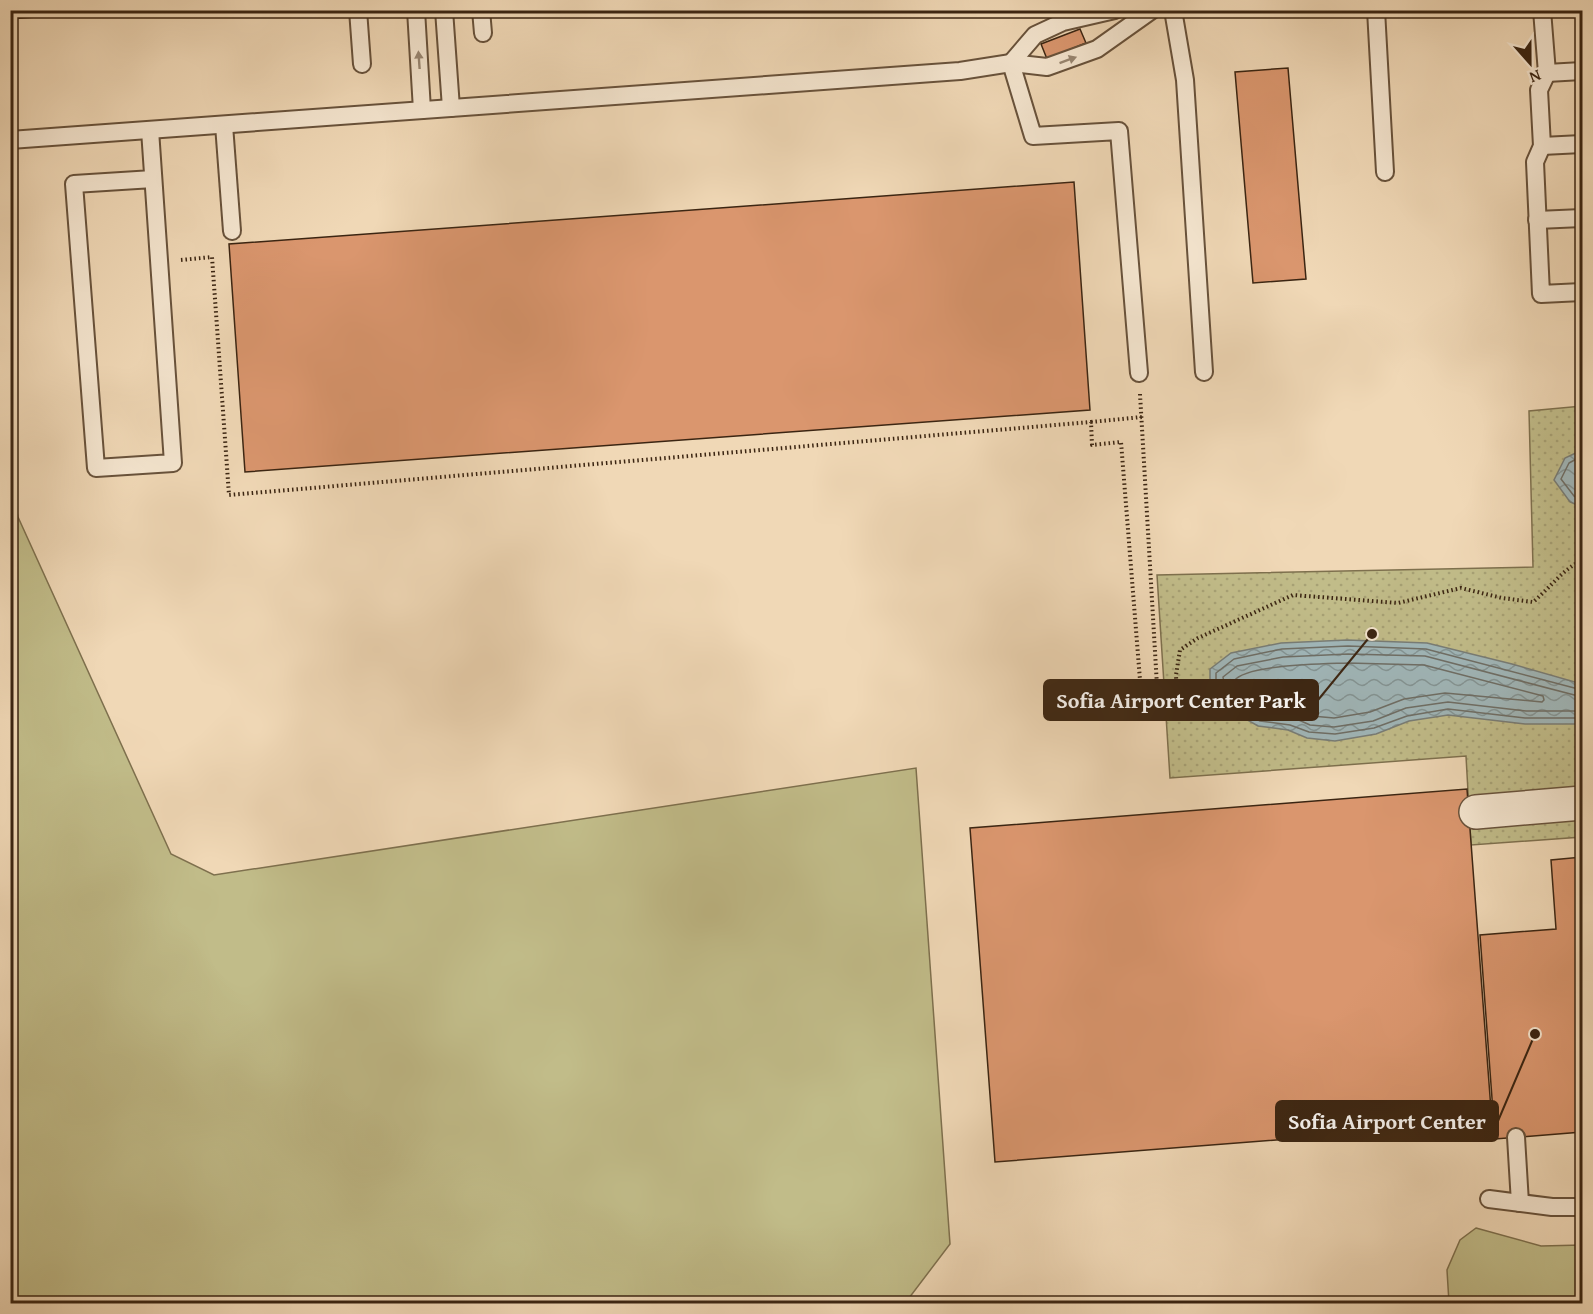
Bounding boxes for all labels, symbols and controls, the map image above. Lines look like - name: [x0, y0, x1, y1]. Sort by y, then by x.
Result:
- north arrow: [1500, 33, 1560, 93]
- one-way arrow: [414, 51, 424, 70]
- one-way arrow: [1059, 54, 1077, 64]
- text: N: [1526, 64, 1545, 90]
- callout: Sofia Airport Center Park: [1044, 680, 1318, 720]
- text: Sofia Airport Center Park: [1056, 684, 1306, 716]
- callout: Sofia Airport Center: [1276, 1101, 1498, 1141]
- text: Sofia Airport Center: [1288, 1105, 1486, 1137]

